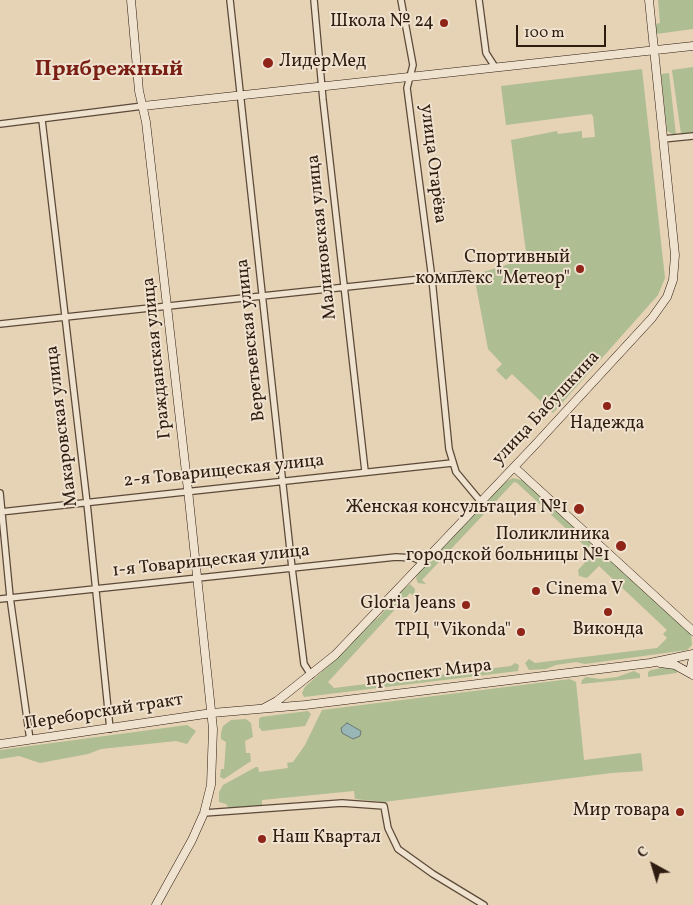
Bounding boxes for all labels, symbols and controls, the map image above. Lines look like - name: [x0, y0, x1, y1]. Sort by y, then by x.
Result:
- place label: Школа № 24: [330, 12, 434, 34]
- scale bar: [518, 15, 608, 47]
- marker: Школа № 24: [438, 17, 450, 29]
- text: 100 m: [524, 23, 564, 44]
- place label: ЛидерМед: [279, 52, 366, 74]
- marker: ЛидерМед: [261, 56, 275, 70]
- district label: Прибрежный: [35, 58, 183, 84]
- street label: улица Огарёва: [414, 103, 450, 225]
- street label: Малиновская улица: [304, 153, 342, 321]
- place label: Спортивный комплекс "Метеор": [416, 248, 570, 290]
- street label: Веретьевская улица: [233, 258, 271, 422]
- marker: Спортивный комплекс "Метеор": [574, 263, 586, 275]
- street label: Гражданская улица: [139, 276, 177, 440]
- street label: Макаровская улица: [42, 344, 84, 508]
- street label: улица Бабушкина: [489, 347, 605, 471]
- marker: Надежда: [601, 400, 613, 412]
- place label: Надежда: [570, 414, 644, 436]
- street label: 2-я Товарищеская улица: [123, 451, 325, 493]
- place label: Женская консультация №1: [346, 498, 568, 520]
- marker: Женская консультация №1: [572, 502, 586, 516]
- place label: Поликлиника городской больницы №1: [406, 525, 610, 568]
- marker: Поликлиника городской больницы №1: [614, 539, 628, 553]
- street label: 1-я Товарищеская улица: [111, 541, 311, 583]
- place label: Cinema V: [546, 580, 623, 602]
- marker: Cinema V: [530, 585, 542, 597]
- place label: Gloria Jeans: [360, 594, 456, 616]
- marker: Gloria Jeans: [460, 599, 472, 611]
- marker: Виконда: [602, 606, 614, 618]
- place label: Виконда: [572, 620, 644, 642]
- place label: ТРЦ "Vikonda": [395, 621, 511, 643]
- marker: ТРЦ "Vikonda": [515, 626, 527, 638]
- street label: проспект Мира: [365, 656, 493, 692]
- street label: Переборский тракт: [23, 690, 185, 736]
- place label: Мир товара: [573, 801, 670, 823]
- marker: Мир товара: [674, 806, 686, 818]
- place label: Наш Квартал: [272, 828, 381, 850]
- marker: Наш Квартал: [256, 833, 268, 845]
- north arrow: [628, 840, 678, 890]
- text: С: [634, 843, 653, 863]

